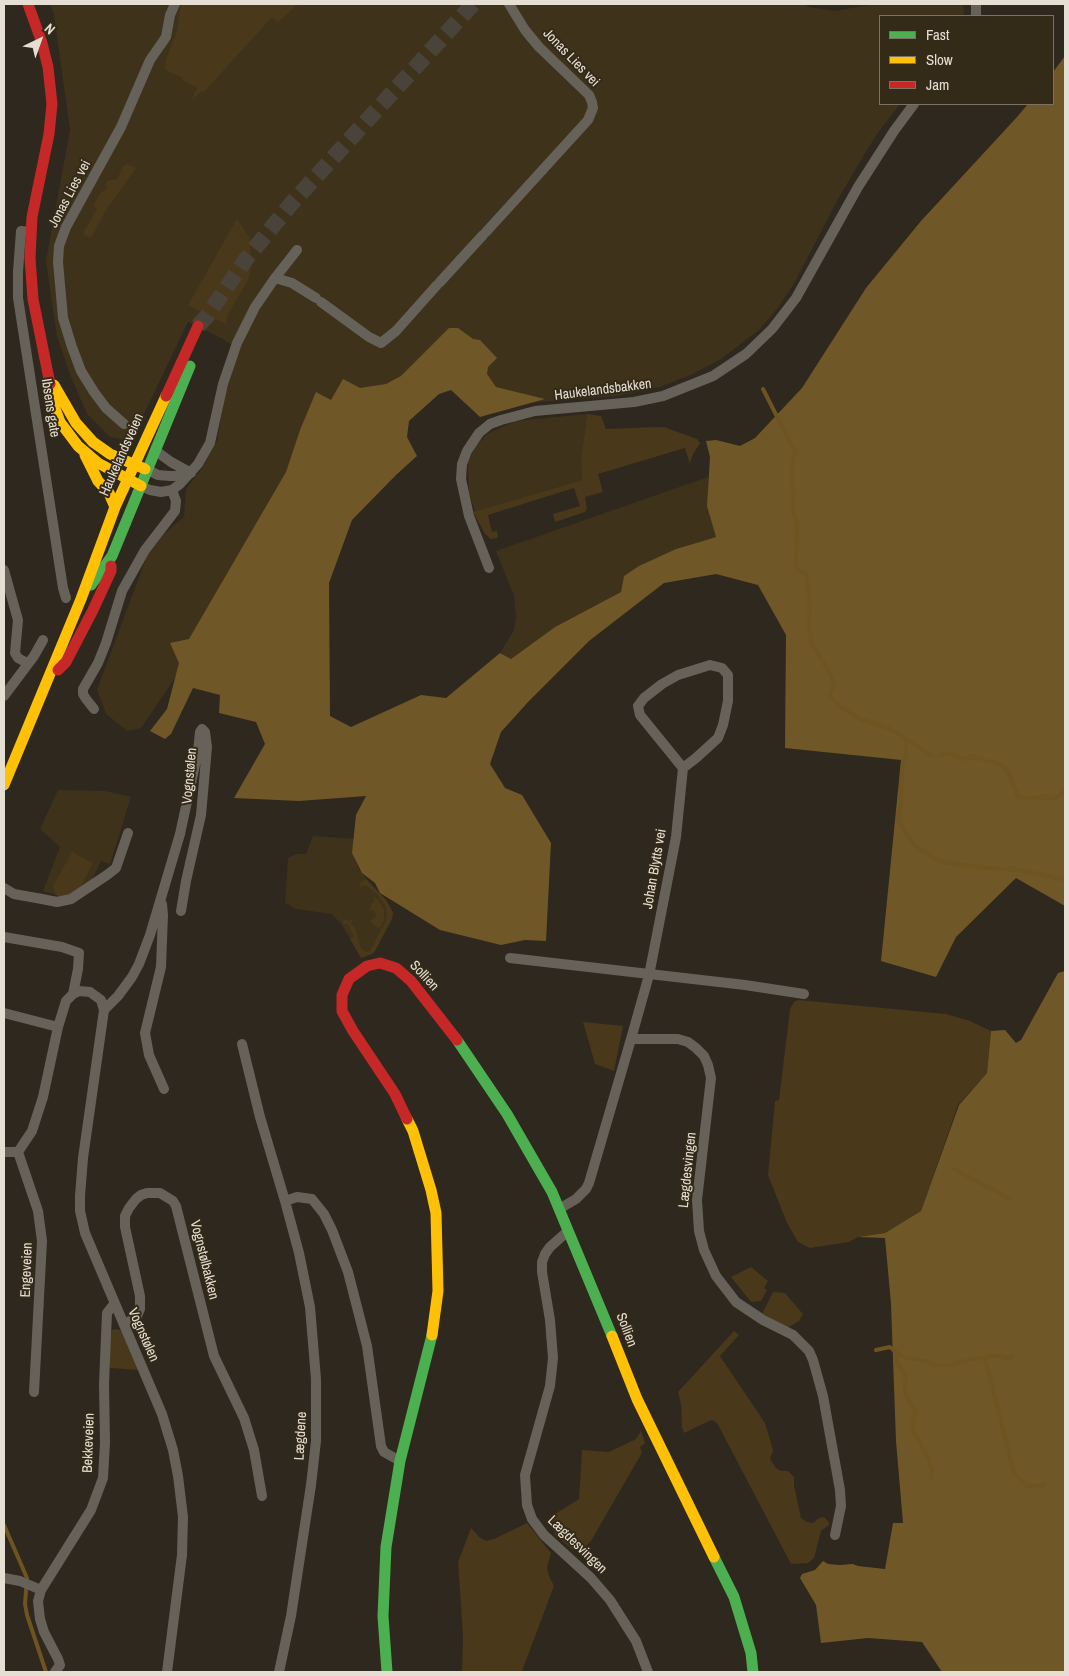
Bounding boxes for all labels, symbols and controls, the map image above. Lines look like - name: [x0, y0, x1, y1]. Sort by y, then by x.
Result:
- north arrow: [15, 15, 65, 65]
- legend: [879, 15, 1054, 105]
- text: N: [41, 19, 59, 38]
- text: Fast: [926, 24, 949, 45]
- street label: Jonas Lies vei: [539, 26, 603, 90]
- text: Slow: [926, 49, 953, 70]
- text: Jam: [926, 74, 949, 95]
- street label: Jonas Lies vei: [45, 157, 95, 231]
- street label: Haukelandsbakken: [554, 376, 652, 404]
- street label: Ibsens gate: [37, 377, 63, 439]
- street label: Haukelandsveien: [96, 411, 148, 499]
- street label: Vognstølen: [179, 747, 201, 805]
- street label: Johan Blytts vei: [640, 828, 670, 910]
- street label: Sollien: [406, 957, 442, 995]
- street label: Lægdesvingen: [676, 1131, 700, 1209]
- street label: Vognstølbakken: [186, 1219, 222, 1301]
- street label: Engeveien: [18, 1242, 36, 1298]
- street label: Vognstølen: [124, 1306, 162, 1364]
- street label: Sollien: [612, 1311, 640, 1349]
- street label: Lægdene: [291, 1411, 311, 1461]
- street label: Bekkeveien: [80, 1413, 98, 1473]
- street label: Lægdesvingen: [544, 1513, 610, 1577]

